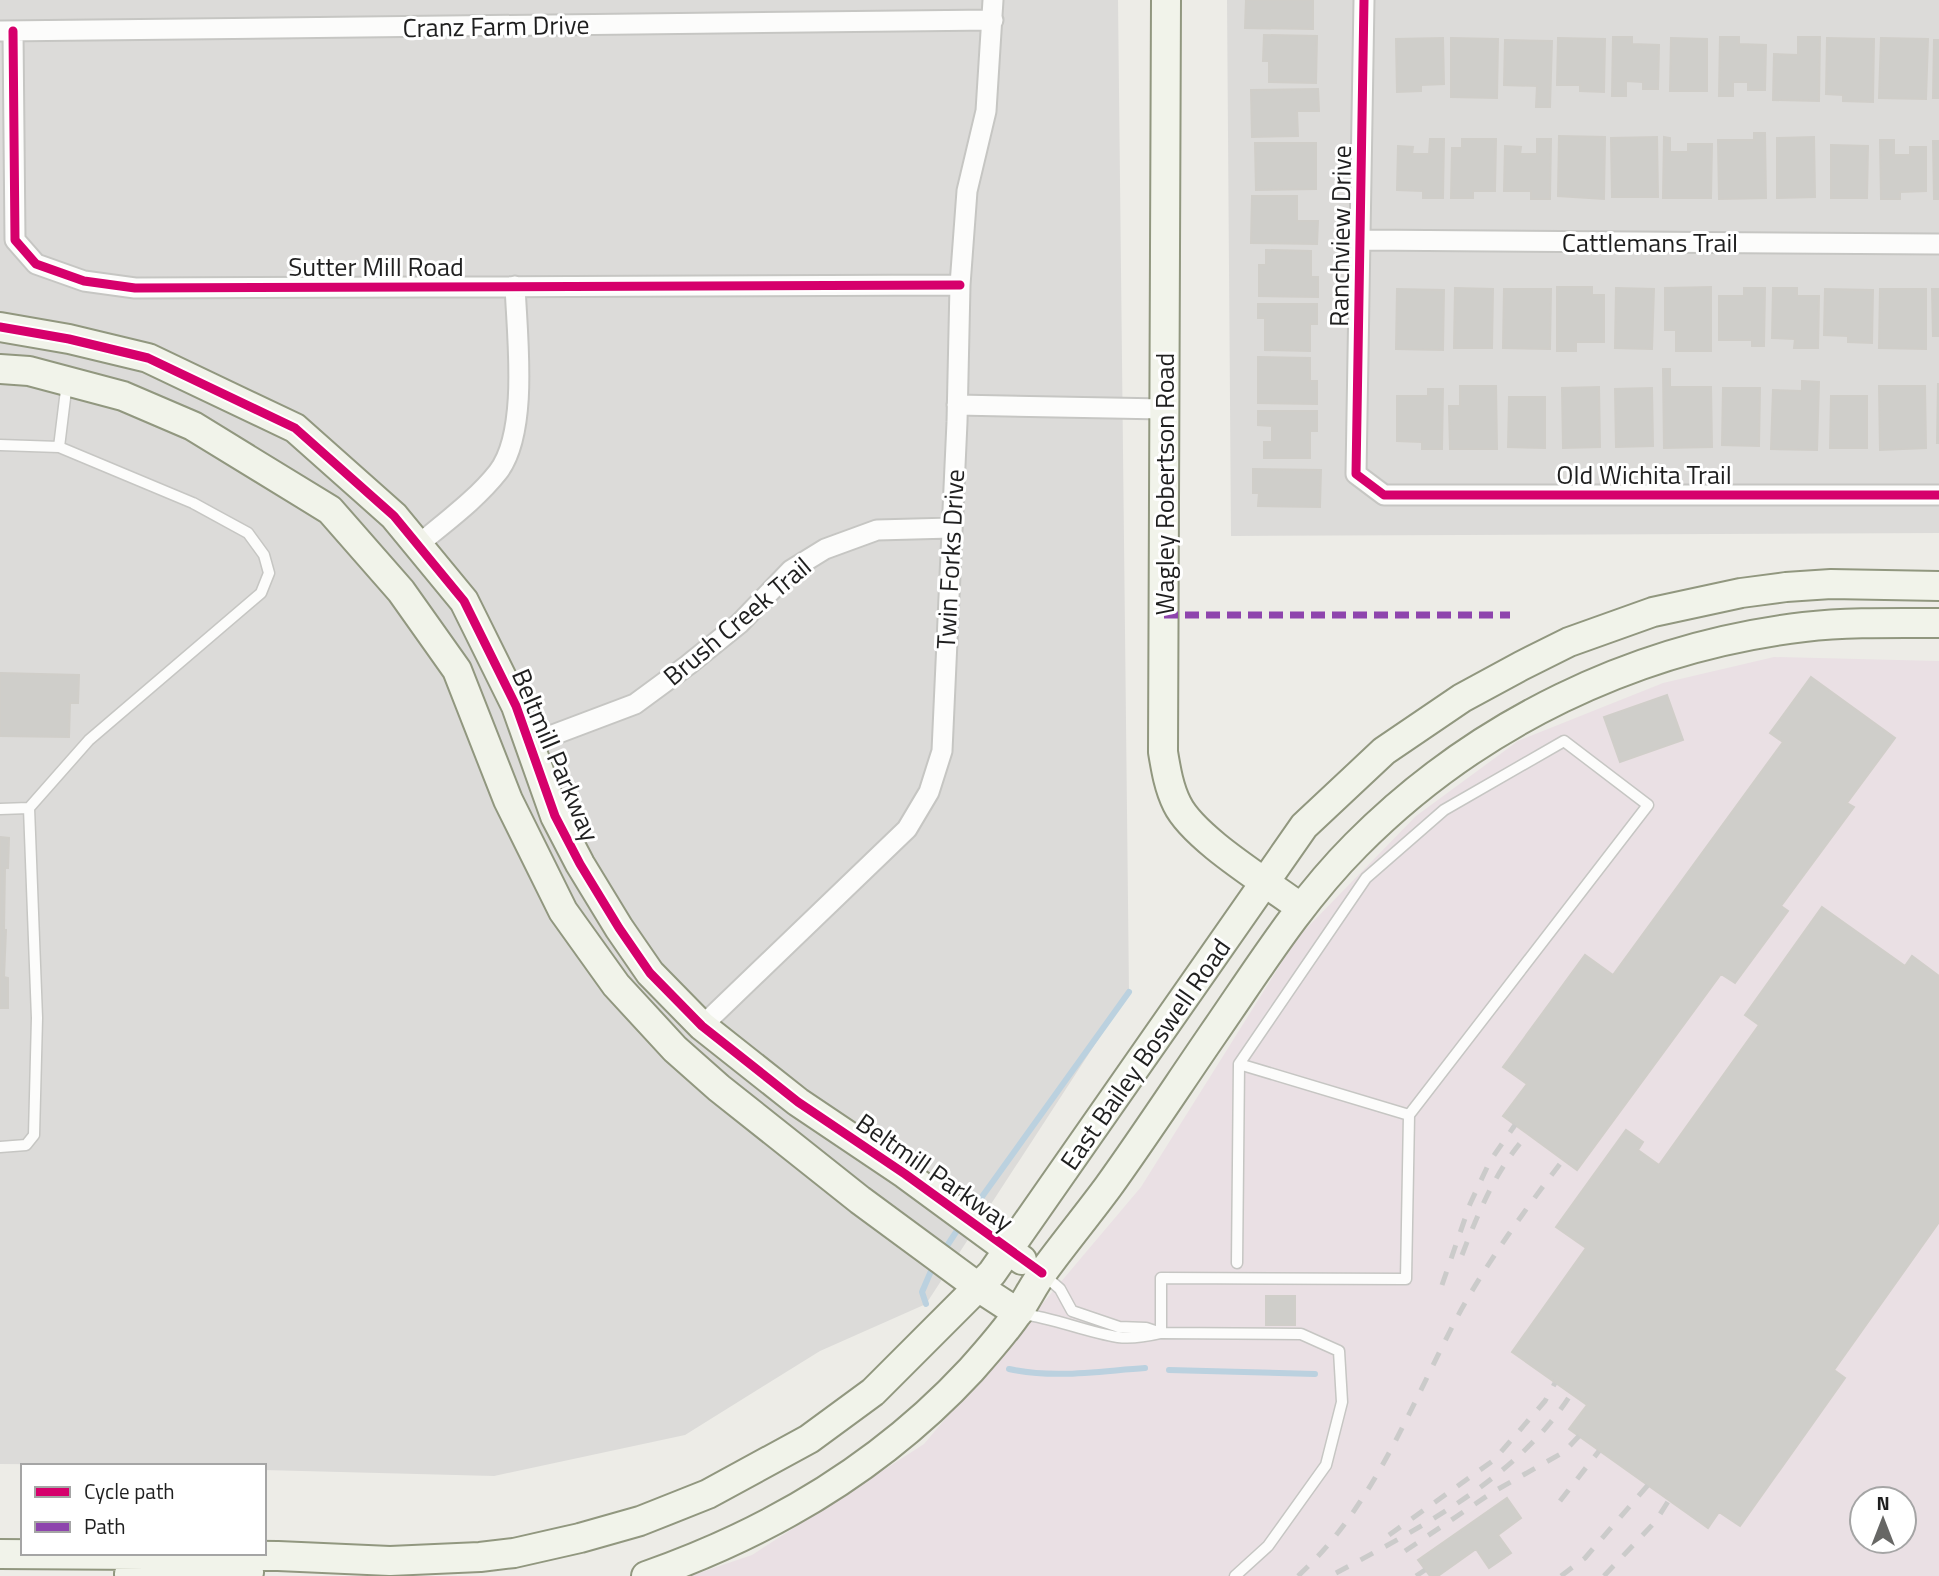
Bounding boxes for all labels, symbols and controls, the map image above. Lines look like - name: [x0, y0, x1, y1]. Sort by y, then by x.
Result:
- street label: Cranz Farm Drive: [402, 5, 590, 47]
- street label: Ranchview Drive: [1319, 145, 1361, 327]
- street label: Cattlemans Trail: [1562, 223, 1738, 262]
- street label: Sutter Mill Road: [288, 247, 464, 286]
- street label: Wagley Robertson Road: [1145, 353, 1184, 615]
- street label: Old Wichita Trail: [1556, 455, 1732, 494]
- street label: Twin Forks Drive: [926, 468, 974, 650]
- street label: Brush Creek Trail: [654, 547, 820, 695]
- street label: Beltmill Parkway: [502, 663, 610, 847]
- street label: East Bailey Boswell Road: [1050, 930, 1240, 1178]
- street label: Beltmill Parkway: [848, 1103, 1022, 1241]
- legend: [21, 1464, 266, 1555]
- text: Cycle path: [84, 1475, 175, 1507]
- north arrow: [1848, 1485, 1918, 1555]
- text: N: [1876, 1488, 1890, 1517]
- text: Path: [84, 1510, 126, 1542]

